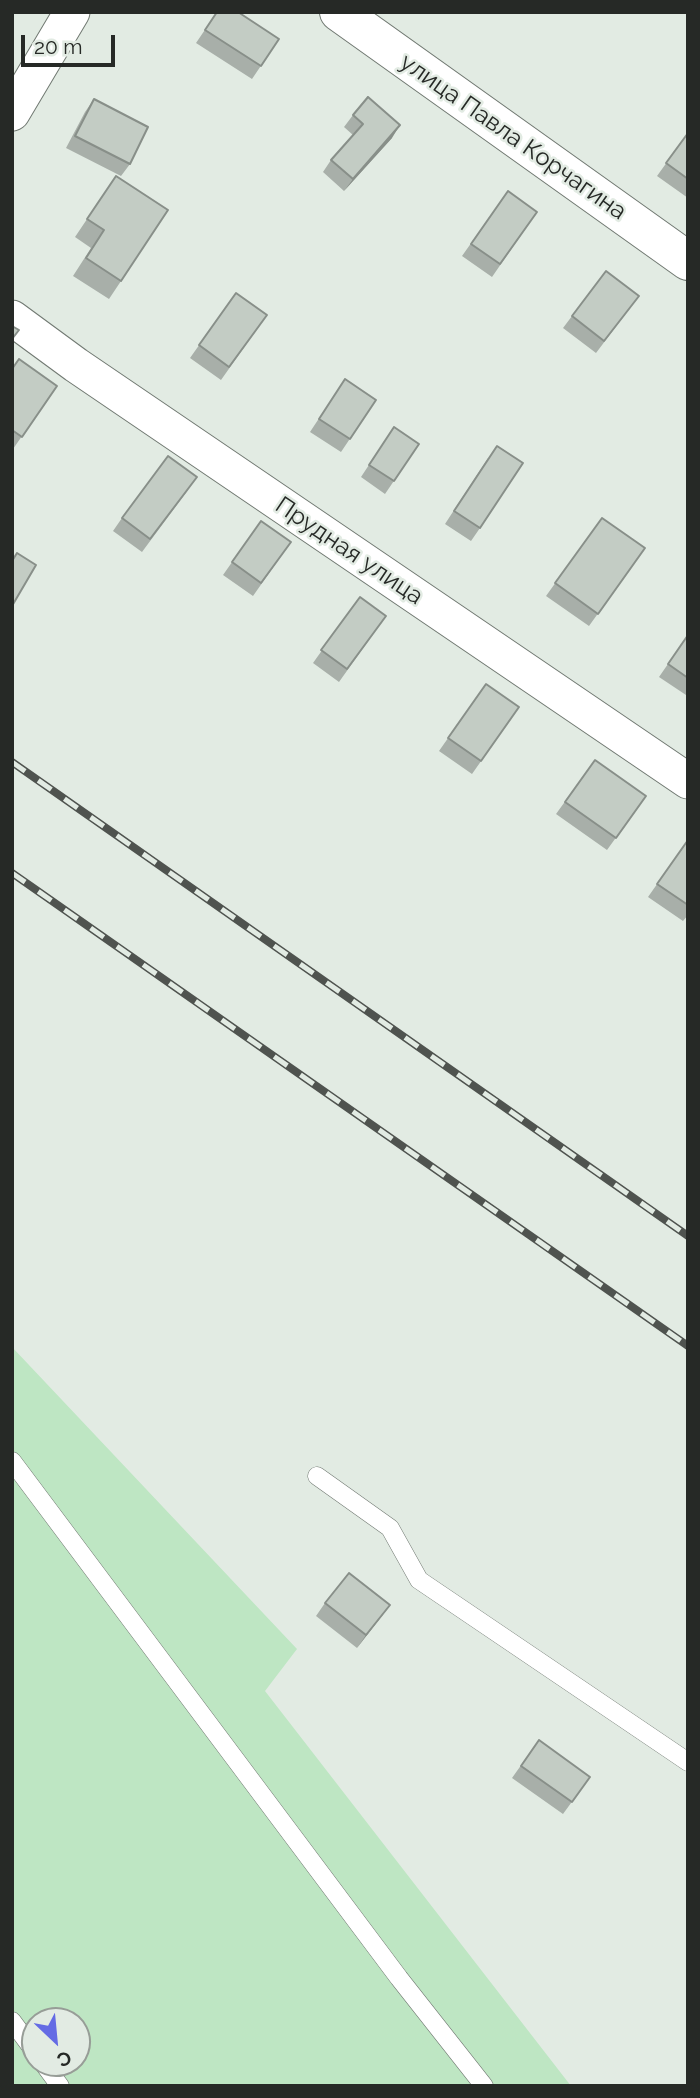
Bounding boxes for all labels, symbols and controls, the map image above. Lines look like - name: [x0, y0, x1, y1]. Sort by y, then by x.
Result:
- scale bar: [24, 21, 119, 65]
- text: 20 m: [34, 34, 82, 59]
- street label: улица Павла Корчагина: [394, 48, 632, 226]
- street label: Прудная улица: [270, 491, 428, 611]
- north arrow: [21, 2007, 91, 2077]
- text: С: [54, 2046, 75, 2072]

